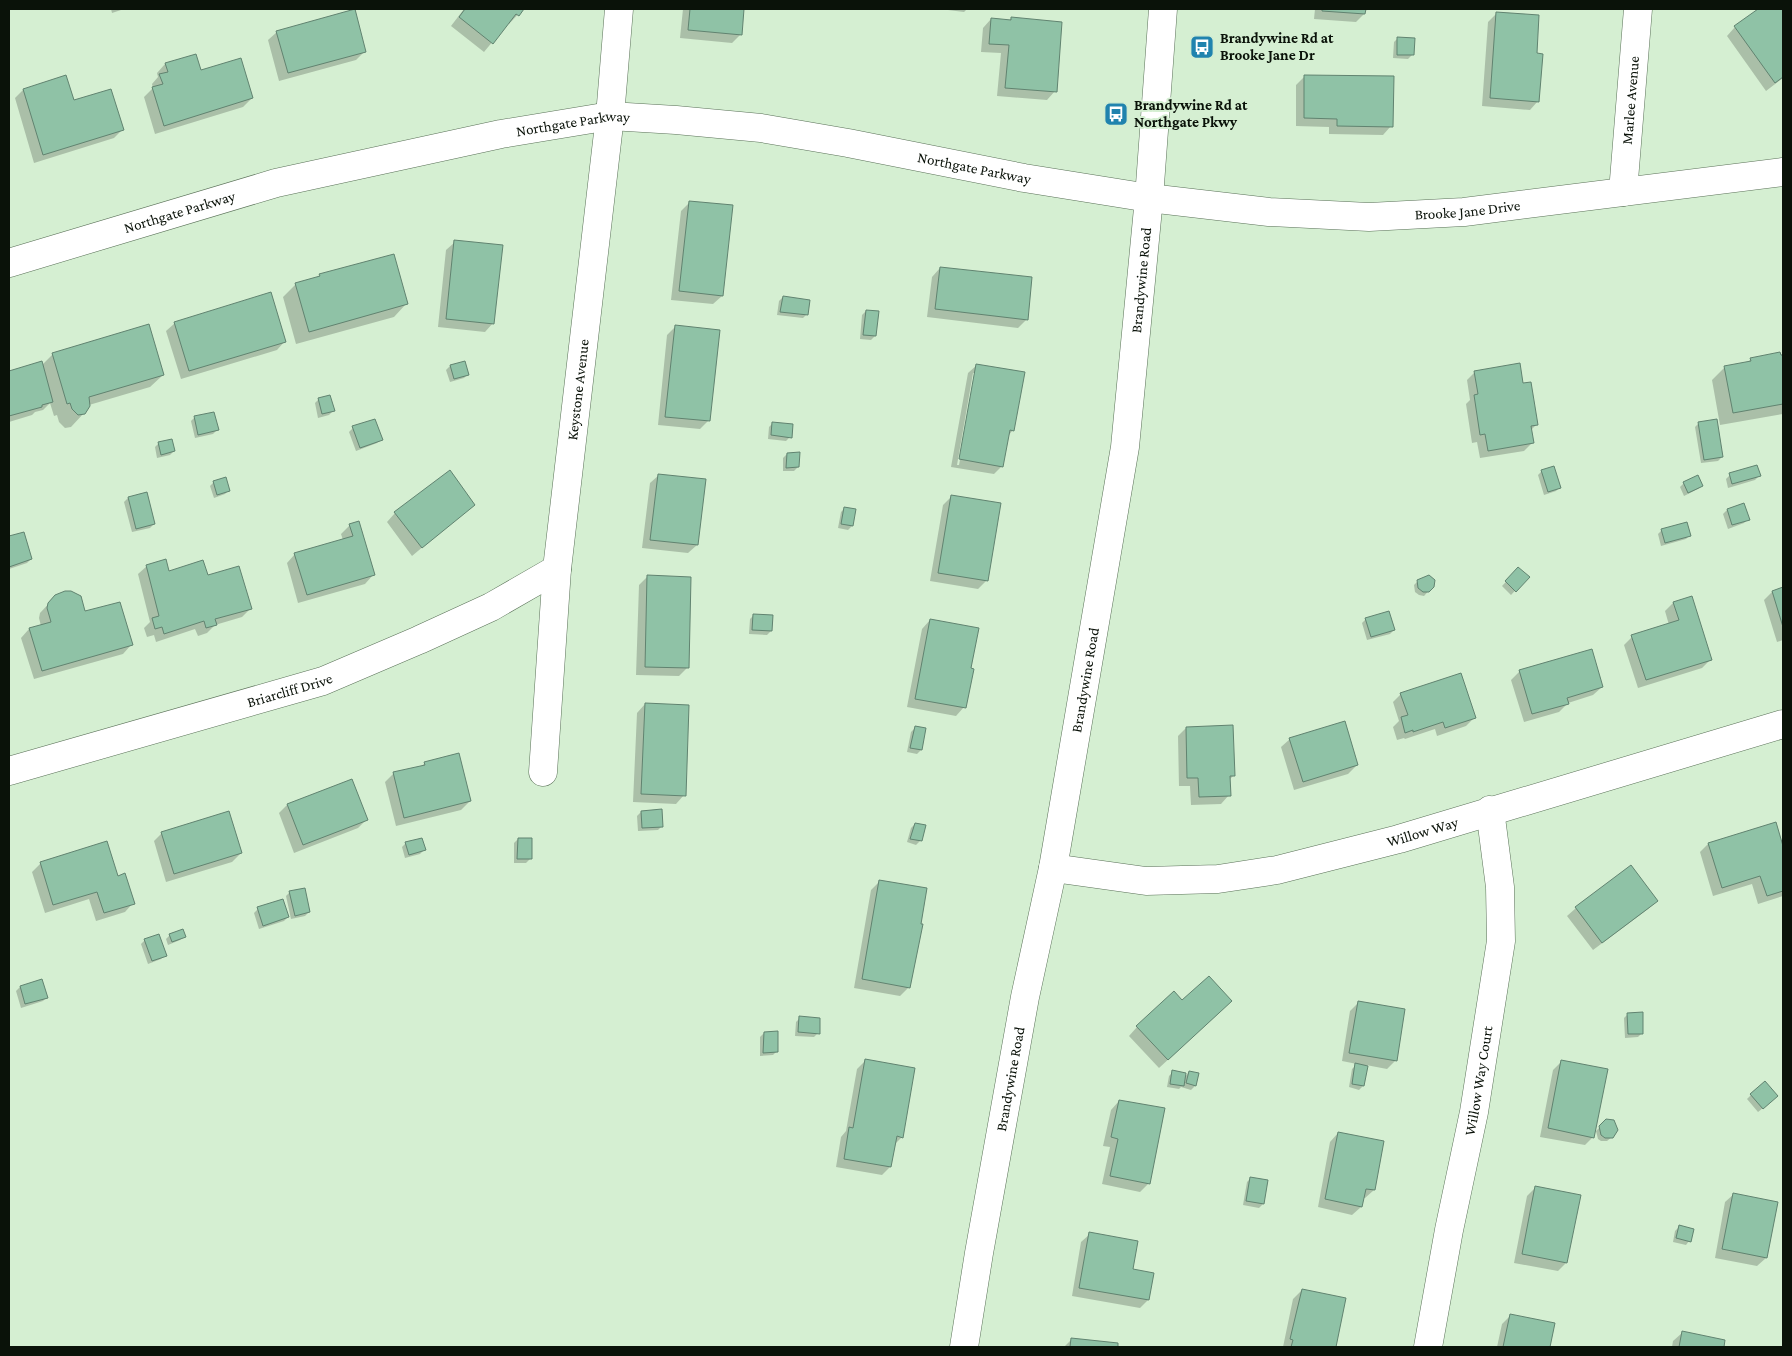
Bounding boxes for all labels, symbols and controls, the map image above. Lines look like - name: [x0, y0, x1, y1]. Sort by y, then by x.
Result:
- place label: Brandywine Rd at Brooke Jane Dr: [1220, 30, 1334, 63]
- bus stop icon: Brandywine Rd at Brooke Jane Dr: [1189, 34, 1215, 60]
- street label: Marlee Avenue: [1619, 55, 1642, 145]
- place label: Brandywine Rd at Northgate Pkwy: [1134, 97, 1248, 130]
- bus stop icon: Brandywine Rd at Northgate Pkwy: [1103, 101, 1129, 127]
- street label: Northgate Parkway: [515, 108, 631, 139]
- street label: Northgate Parkway: [916, 149, 1032, 188]
- street label: Northgate Parkway: [122, 188, 237, 236]
- street label: Brooke Jane Drive: [1414, 197, 1522, 223]
- street label: Brandywine Road: [1128, 226, 1154, 334]
- street label: Keystone Avenue: [564, 338, 592, 441]
- street label: Brandywine Road: [1068, 626, 1102, 734]
- street label: Briarcliff Drive: [245, 670, 335, 710]
- street label: Willow Way: [1385, 814, 1460, 850]
- street label: Willow Way Court: [1461, 1024, 1496, 1137]
- street label: Brandywine Road: [993, 1025, 1028, 1133]

